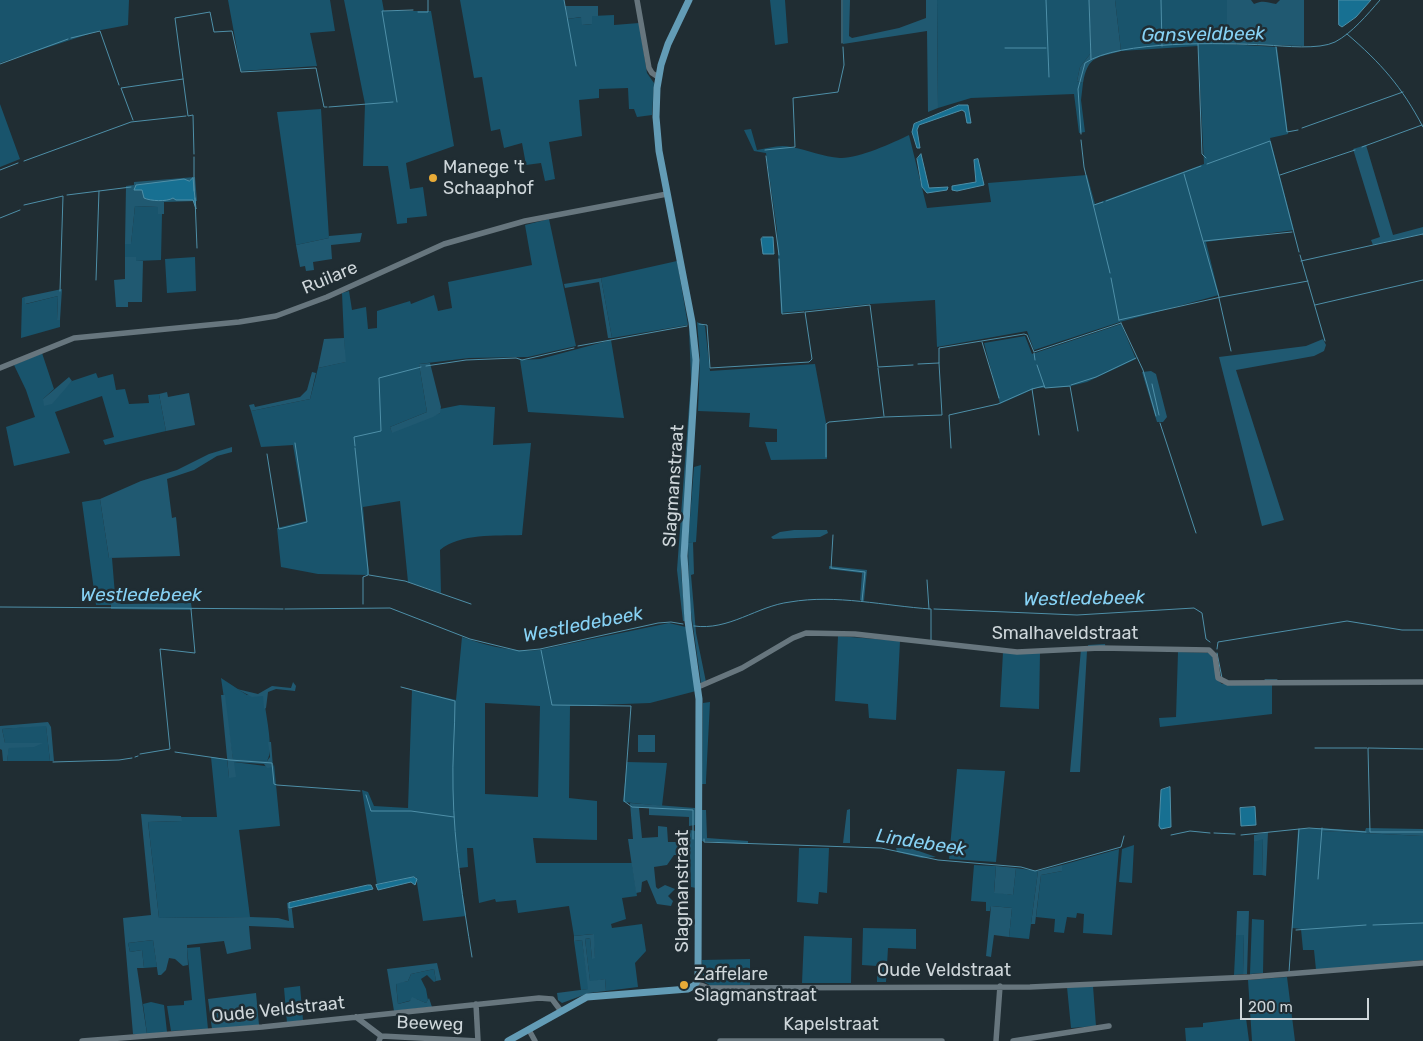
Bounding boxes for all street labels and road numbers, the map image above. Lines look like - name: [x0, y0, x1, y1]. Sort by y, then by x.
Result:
- street label: Ruilare: [299, 257, 361, 299]
- street label: Slagmanstraat: [659, 424, 689, 548]
- street label: Smalhaveldstraat: [992, 623, 1138, 645]
- street label: Slagmanstraat: [672, 830, 694, 952]
- street label: Oude Veldstraat: [877, 960, 1011, 982]
- street label: Oude Veldstraat: [210, 992, 346, 1028]
- street label: Beeweg: [396, 1012, 464, 1036]
- street label: Kapelstraat: [783, 1014, 879, 1036]

